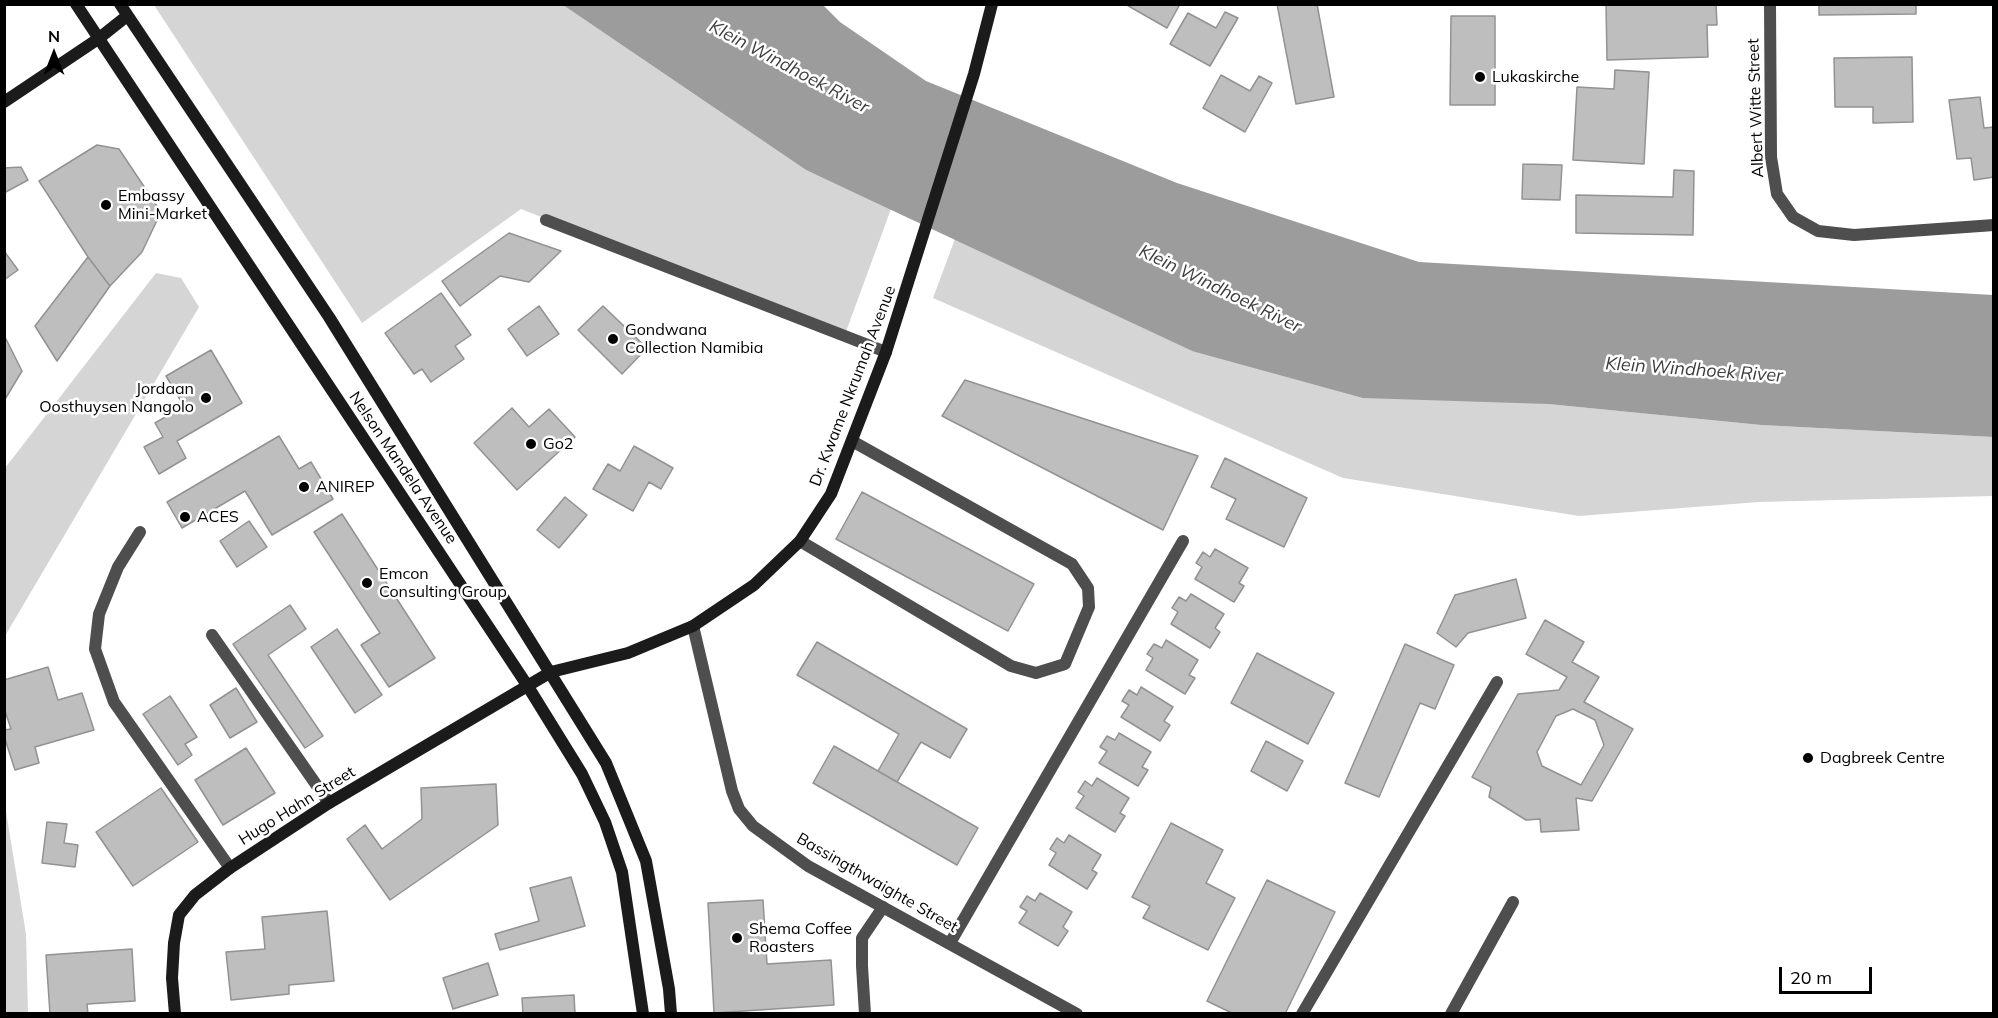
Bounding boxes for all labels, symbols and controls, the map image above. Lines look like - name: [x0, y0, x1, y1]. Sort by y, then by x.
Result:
- water label: Klein Windhoek River: [705, 16, 873, 118]
- north arrow: [24, 24, 84, 84]
- text: N: [48, 26, 60, 46]
- street label: Albert Witte Street: [1744, 38, 1768, 178]
- place label: Lukaskirche: [1492, 67, 1579, 87]
- marker: Lukaskirche: [1473, 70, 1487, 84]
- place label: Embassy Mini-Market: [118, 186, 207, 224]
- marker: Embassy Mini-Market: [99, 198, 113, 212]
- water label: Klein Windhoek River: [1135, 240, 1305, 338]
- street label: Dr. Kwame Nkrumah Avenue: [806, 283, 900, 489]
- place label: Gondwana Collection Namibia: [625, 320, 763, 358]
- marker: Gondwana Collection Namibia: [606, 332, 620, 346]
- water label: Klein Windhoek River: [1605, 353, 1783, 387]
- place label: Jordaan Oosthuysen Nangolo: [39, 379, 194, 417]
- street label: Nelson Mandela Avenue: [345, 388, 461, 548]
- marker: Jordaan Oosthuysen Nangolo: [199, 391, 213, 405]
- place label: Go2: [543, 434, 573, 454]
- marker: Go2: [524, 437, 538, 451]
- place label: ANIREP: [316, 477, 375, 497]
- marker: ANIREP: [297, 480, 311, 494]
- place label: ACES: [197, 507, 239, 527]
- marker: ACES: [178, 510, 192, 524]
- place label: Emcon Consulting Group: [379, 564, 507, 602]
- marker: Emcon Consulting Group: [360, 576, 374, 590]
- place label: Dagbreek Centre: [1820, 748, 1945, 768]
- marker: Dagbreek Centre: [1801, 751, 1815, 765]
- street label: Hugo Hahn Street: [235, 762, 359, 850]
- street label: Bassingthwaighte Street: [793, 829, 961, 937]
- place label: Shema Coffee Roasters: [749, 919, 852, 957]
- marker: Shema Coffee Roasters: [730, 931, 744, 945]
- scale bar: [1782, 955, 1875, 993]
- text: 20 m: [1790, 966, 1832, 989]

